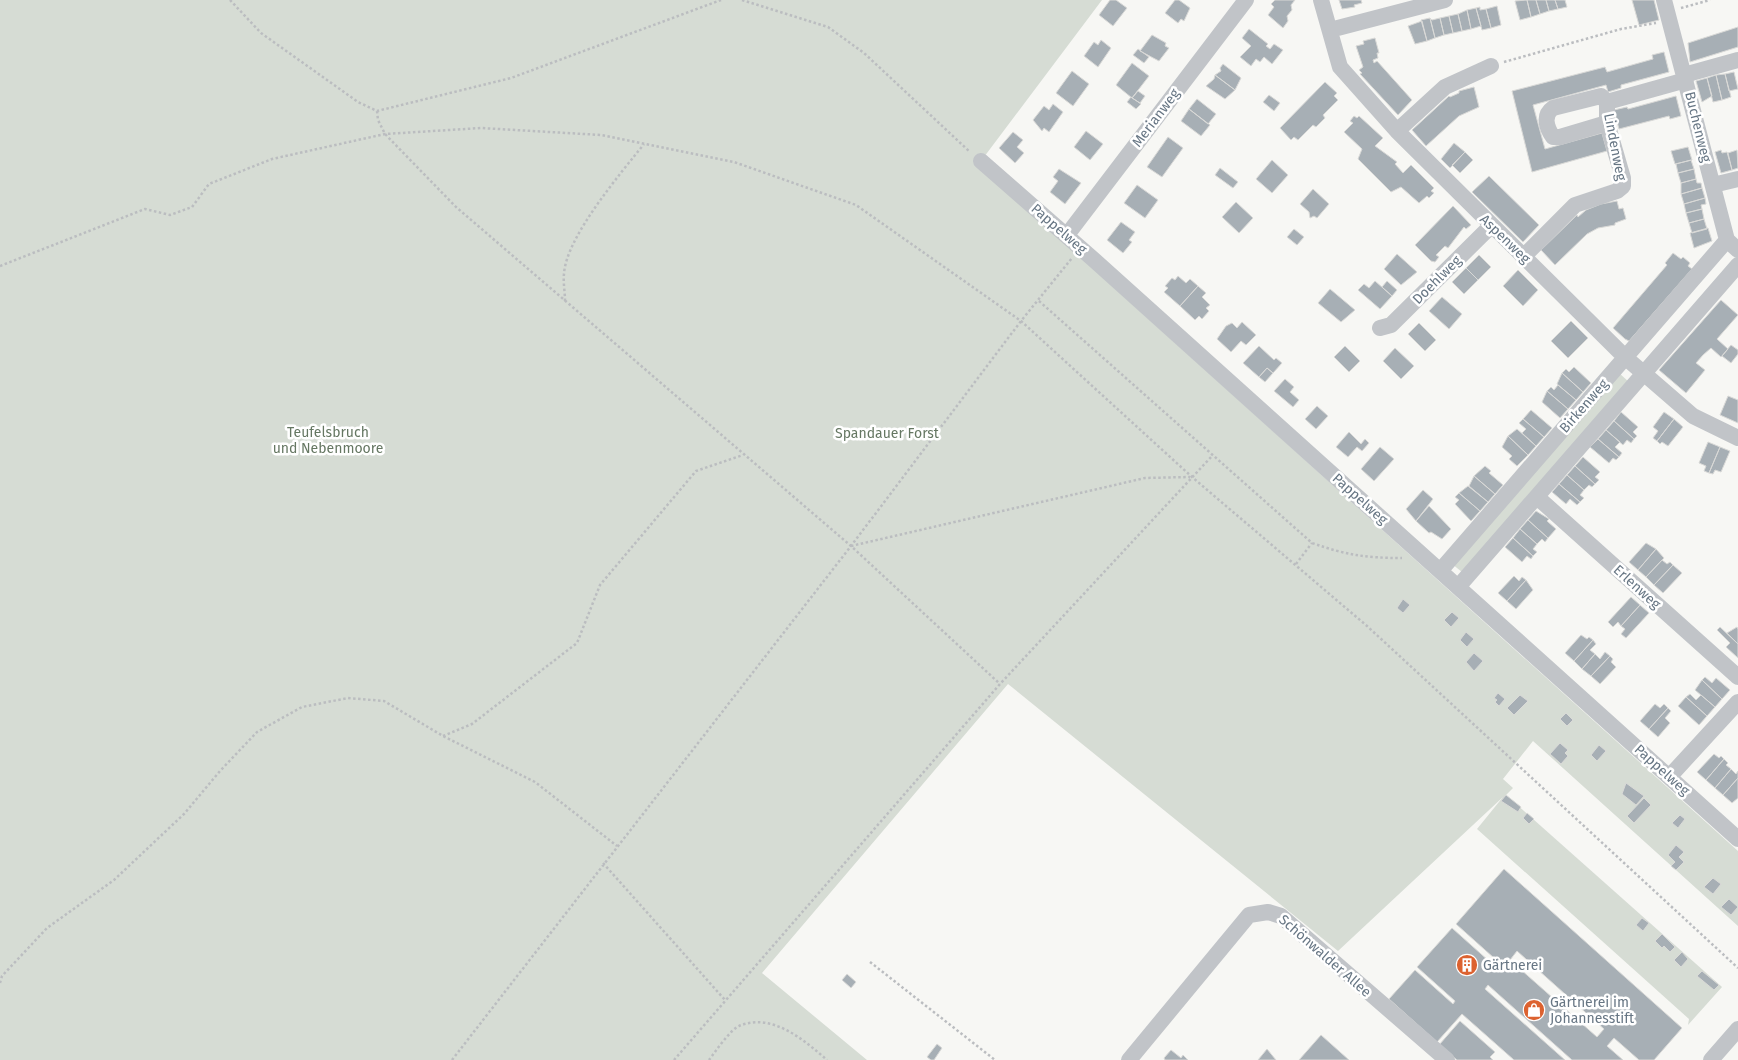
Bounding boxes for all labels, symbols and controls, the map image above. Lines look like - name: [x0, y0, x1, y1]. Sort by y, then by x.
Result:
- street label: Merianweg: [1129, 85, 1184, 151]
- street label: Buchenweg: [1681, 90, 1715, 165]
- street label: Lindenweg: [1600, 112, 1630, 183]
- street label: Pappelweg: [1028, 200, 1091, 258]
- street label: Aspenweg: [1476, 211, 1534, 268]
- street label: Doehlweg: [1409, 252, 1465, 308]
- street label: Birkenweg: [1556, 375, 1612, 436]
- park label: Teufelsbruch und Nebenmoore: [273, 424, 383, 457]
- park label: Spandauer Forst: [835, 425, 940, 442]
- street label: Pappelweg: [1329, 470, 1392, 529]
- street label: Erlenweg: [1610, 561, 1665, 613]
- street label: Pappelweg: [1631, 741, 1694, 800]
- street label: Schönwalder Allee: [1275, 911, 1375, 1001]
- building icon: Gärtnerei: [1455, 953, 1479, 977]
- place label: Gärtnerei: [1483, 957, 1542, 974]
- place label: Gärtnerei im Johannesstift: [1550, 994, 1635, 1027]
- shop icon: Gärtnerei im Johannesstift: [1522, 998, 1546, 1022]

